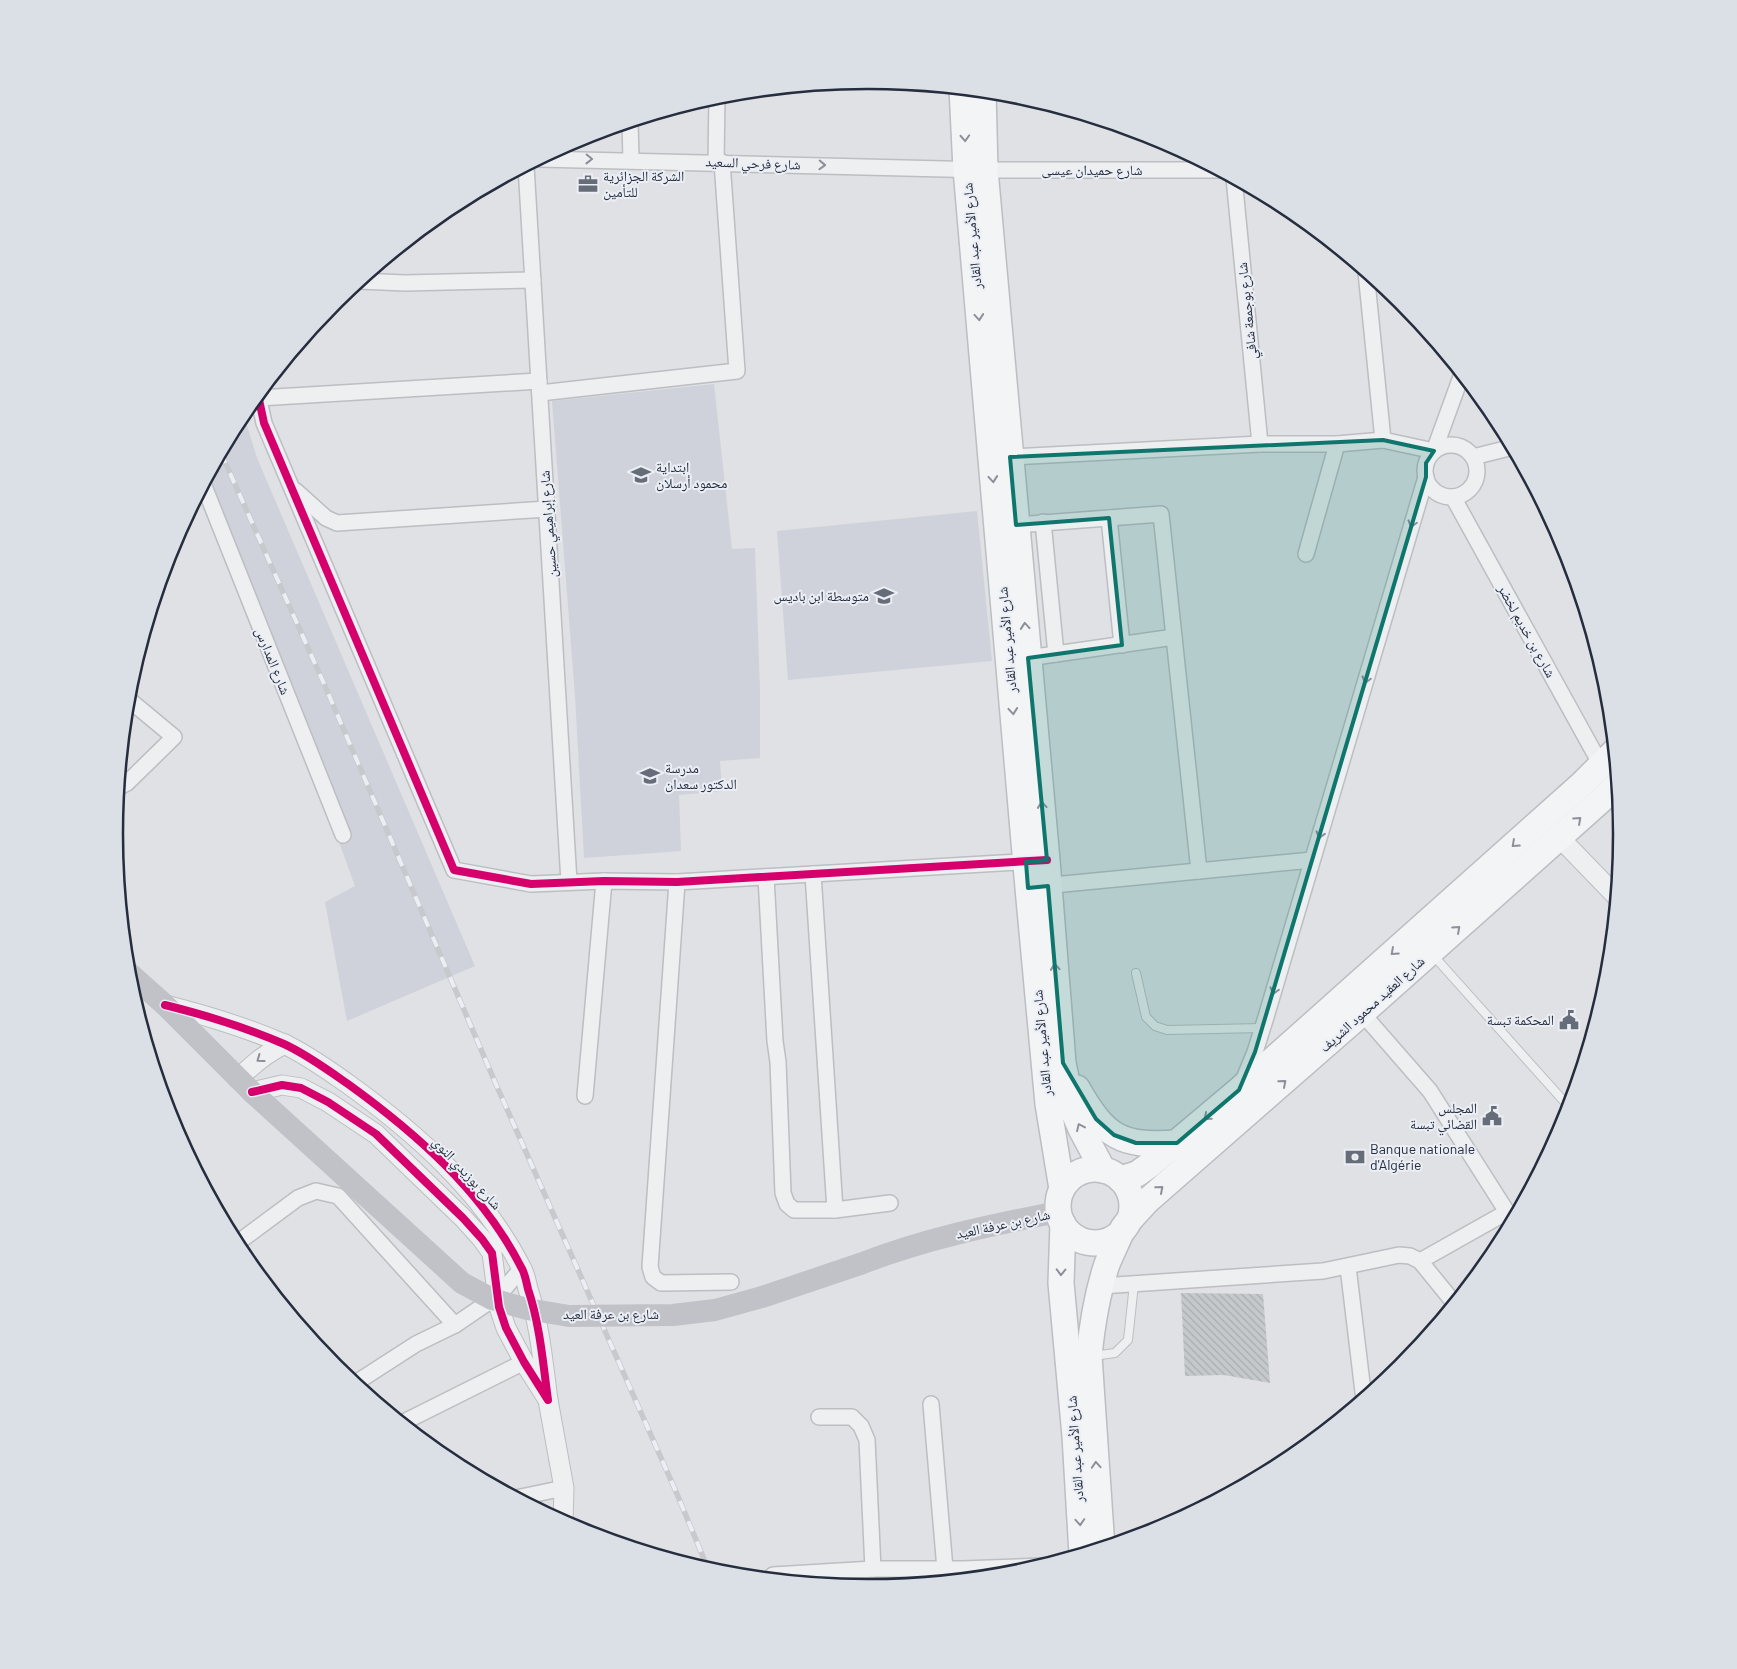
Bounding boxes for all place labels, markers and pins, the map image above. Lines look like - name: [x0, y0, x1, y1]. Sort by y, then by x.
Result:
- place label: الشركة الجزائرية للتأمين: [603, 167, 684, 201]
- office icon: الشركة الجزائرية للتأمين: [577, 173, 599, 195]
- place label: ابتداية محمود أرسلان: [656, 458, 727, 492]
- school or university icon: ابتداية محمود أرسلان: [630, 464, 652, 486]
- school or university icon: متوسطة ابن باديس: [873, 585, 895, 607]
- place label: متوسطة ابن باديس: [773, 587, 869, 605]
- place label: مدرسة الدكتور سعدان: [665, 759, 737, 793]
- school or university icon: مدرسة الدكتور سعدان: [639, 765, 661, 787]
- public building icon: المحكمة تبسة: [1558, 1009, 1580, 1031]
- place label: المحكمة تبسة: [1487, 1011, 1554, 1028]
- place label: المجلس القضائي تبسة: [1410, 1099, 1477, 1136]
- public building icon: المجلس القضائي تبسة: [1481, 1105, 1503, 1127]
- place label: Banque nationale d'Algérie: [1370, 1140, 1475, 1173]
- bank icon: Banque nationale d'Algérie: [1344, 1146, 1366, 1168]

